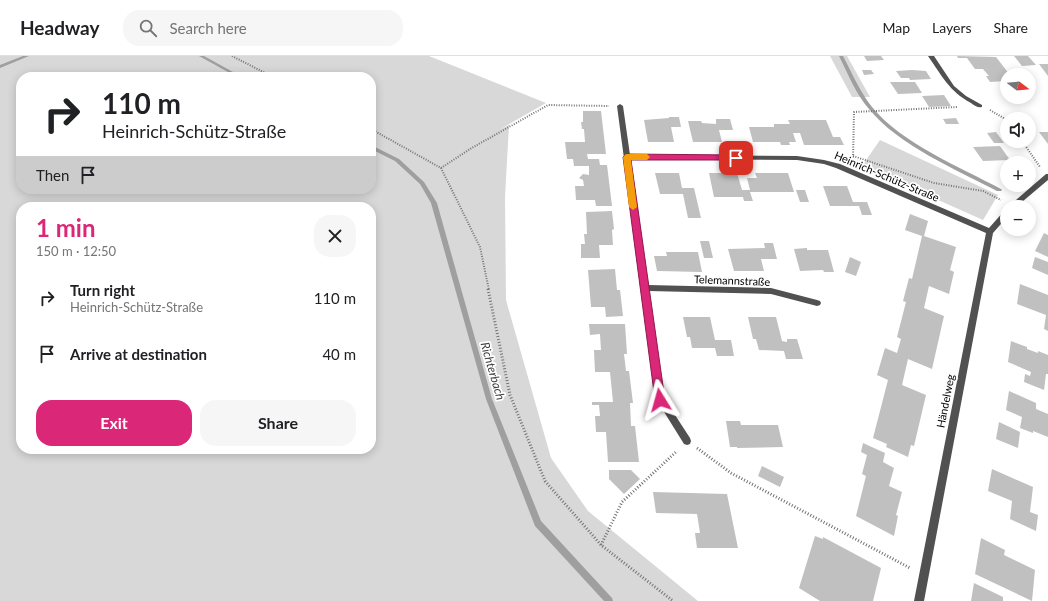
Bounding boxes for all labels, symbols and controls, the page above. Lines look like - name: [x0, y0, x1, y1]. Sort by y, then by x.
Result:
- search box: [123, 10, 403, 46]
- text: Headway: [20, 16, 99, 39]
- icon: search: [137, 17, 159, 39]
- text: Search here: [169, 19, 247, 37]
- text: Map: [882, 19, 910, 36]
- text: Layers: [932, 19, 972, 36]
- text: Share: [994, 19, 1028, 36]
- north arrow: [1000, 68, 1036, 104]
- map controls: [1000, 68, 1036, 236]
- text: 110 m: [102, 86, 181, 120]
- icon: right: [36, 88, 88, 140]
- button: sound: [1000, 112, 1036, 148]
- text: Heinrich-Schütz-Straße: [102, 120, 286, 142]
- pin: [719, 141, 753, 175]
- icon: arrive: [725, 147, 747, 169]
- street label: Heinrich-Schütz-Straße: [833, 148, 942, 204]
- button: +: [1000, 156, 1036, 192]
- icon: arrive: [77, 164, 99, 186]
- text: Then: [36, 166, 69, 184]
- button: −: [1000, 200, 1036, 236]
- text: 1 min: [36, 213, 96, 242]
- button: close: [314, 215, 356, 257]
- text: 150 m · 12:50: [36, 243, 116, 259]
- street label: Telemannstraße: [694, 272, 771, 288]
- text: Turn right: [70, 281, 135, 299]
- icon: right: [36, 287, 58, 309]
- text: 110 m: [314, 289, 356, 307]
- text: Heinrich-Schütz-Straße: [70, 299, 203, 315]
- water label: Richterbach: [478, 340, 508, 402]
- icon: arrive: [36, 343, 58, 365]
- text: Arrive at destination: [70, 345, 207, 363]
- text: 40 m: [322, 345, 356, 363]
- street label: Händelweg: [933, 373, 957, 429]
- position arrow: [639, 379, 681, 421]
- button: Exit: [36, 400, 192, 446]
- button: Share: [200, 400, 356, 446]

